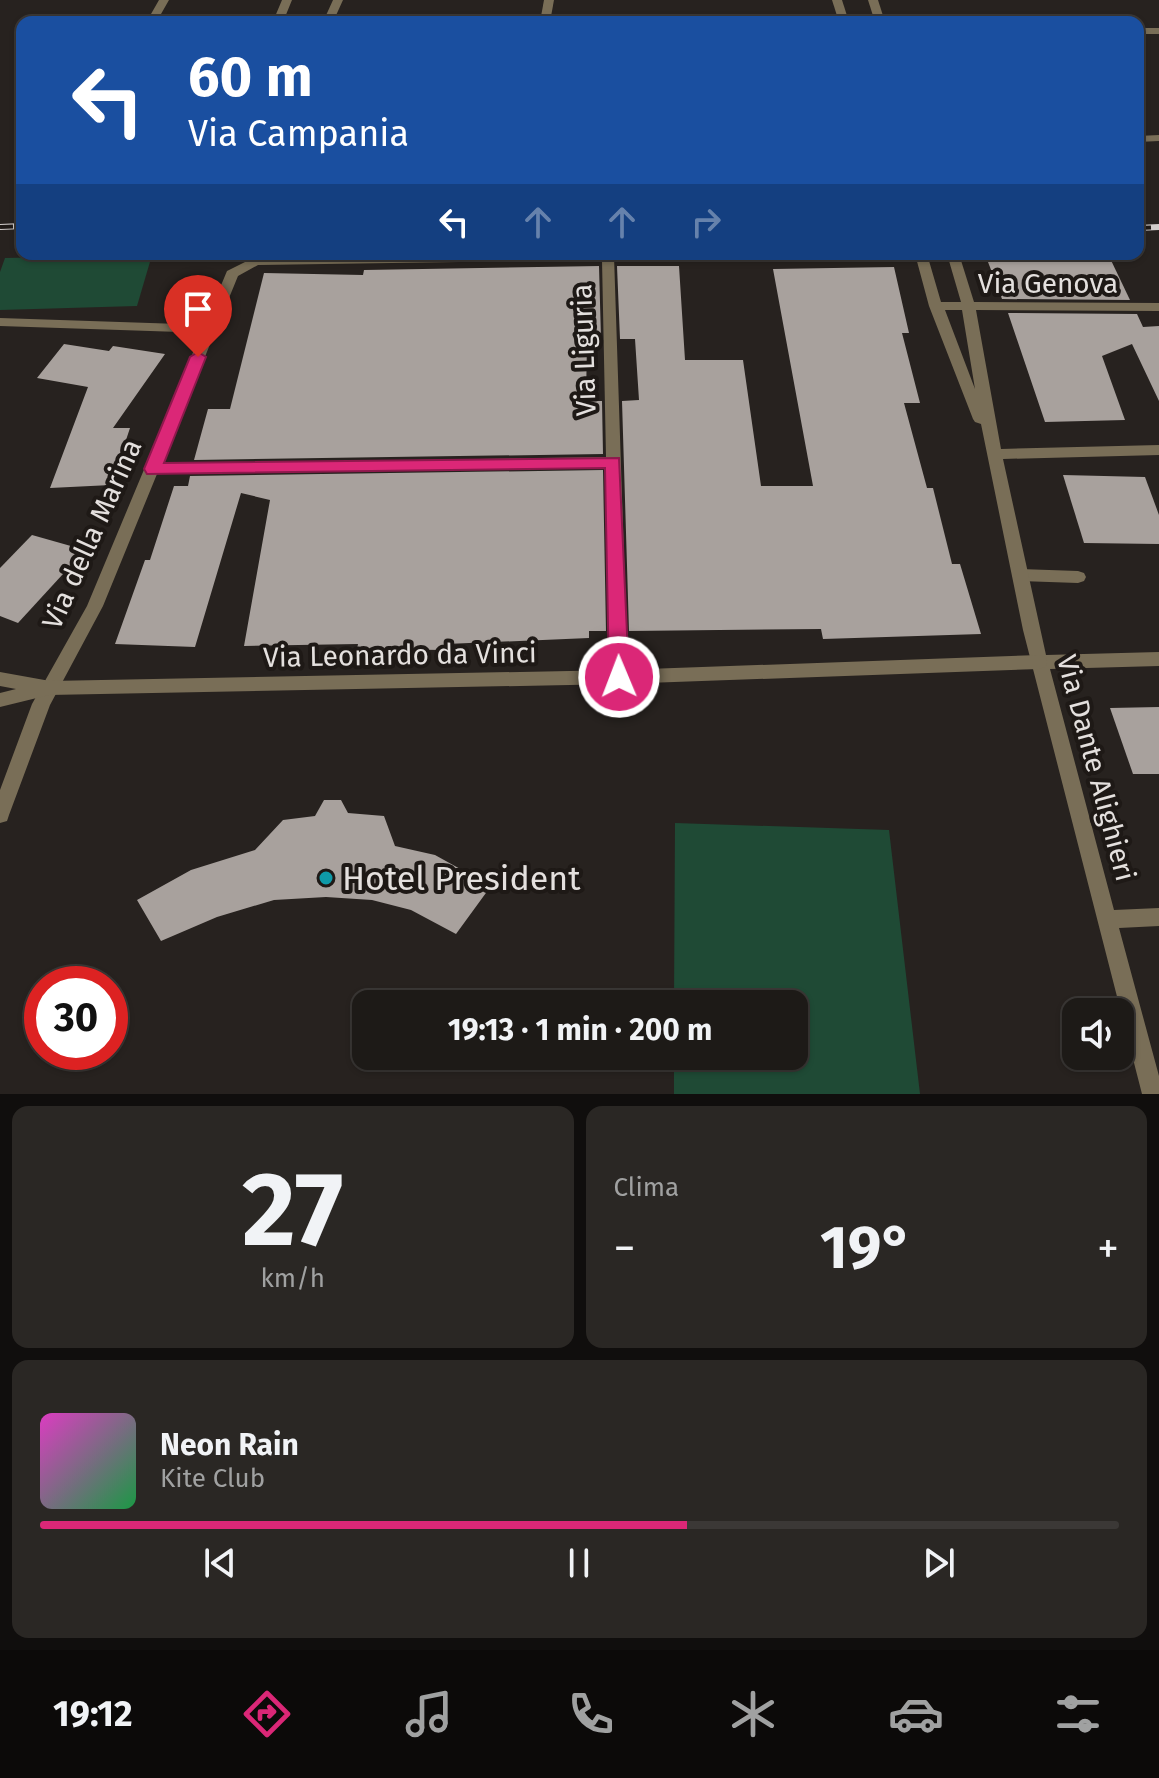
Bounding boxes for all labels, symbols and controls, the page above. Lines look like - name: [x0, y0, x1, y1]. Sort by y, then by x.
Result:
- text: 60 m: [188, 44, 313, 111]
- icon: left: [56, 48, 160, 152]
- text: Via Campania: [188, 112, 409, 156]
- icon: left: [432, 200, 476, 244]
- icon: ahead: [516, 200, 560, 244]
- icon: ahead: [600, 200, 644, 244]
- icon: right: [684, 200, 728, 244]
- street label: Via Genova: [978, 267, 1118, 300]
- pin: [164, 275, 232, 357]
- street label: Via Liguria: [565, 283, 603, 417]
- icon: arrive: [176, 287, 220, 331]
- street label: Via della Marina: [35, 434, 149, 634]
- position arrow: [577, 635, 661, 719]
- street label: Via Leonardo da Vinci: [263, 636, 537, 674]
- street label: Via Dante Alighieri: [1050, 651, 1142, 885]
- place label: Hotel President: [342, 858, 581, 899]
- marker: Hotel President: [317, 869, 335, 887]
- speed limit sign: 30: [24, 966, 128, 1070]
- map controls: [1062, 998, 1134, 1070]
- button: sound: [1062, 998, 1134, 1070]
- text: 19:13 · 1 min · 200 m: [448, 1012, 712, 1048]
- text: 27: [242, 1148, 343, 1273]
- text: Clima: [614, 1172, 679, 1203]
- text: 19°: [820, 1212, 913, 1284]
- text: −: [614, 1222, 636, 1275]
- text: +: [1097, 1222, 1119, 1275]
- text: km/h: [261, 1263, 325, 1294]
- text: Neon Rain: [160, 1427, 299, 1463]
- text: Kite Club: [160, 1463, 265, 1494]
- icon: previous: [198, 1541, 242, 1585]
- icon: pause: [557, 1541, 601, 1585]
- icon: next: [917, 1541, 961, 1585]
- icon: directions: [239, 1686, 295, 1742]
- icon: music: [401, 1686, 457, 1742]
- icon: phone: [563, 1686, 619, 1742]
- icon: climate: [725, 1686, 781, 1742]
- icon: car: [888, 1686, 944, 1742]
- icon: filters: [1050, 1686, 1106, 1742]
- text: 19:12: [53, 1692, 133, 1736]

